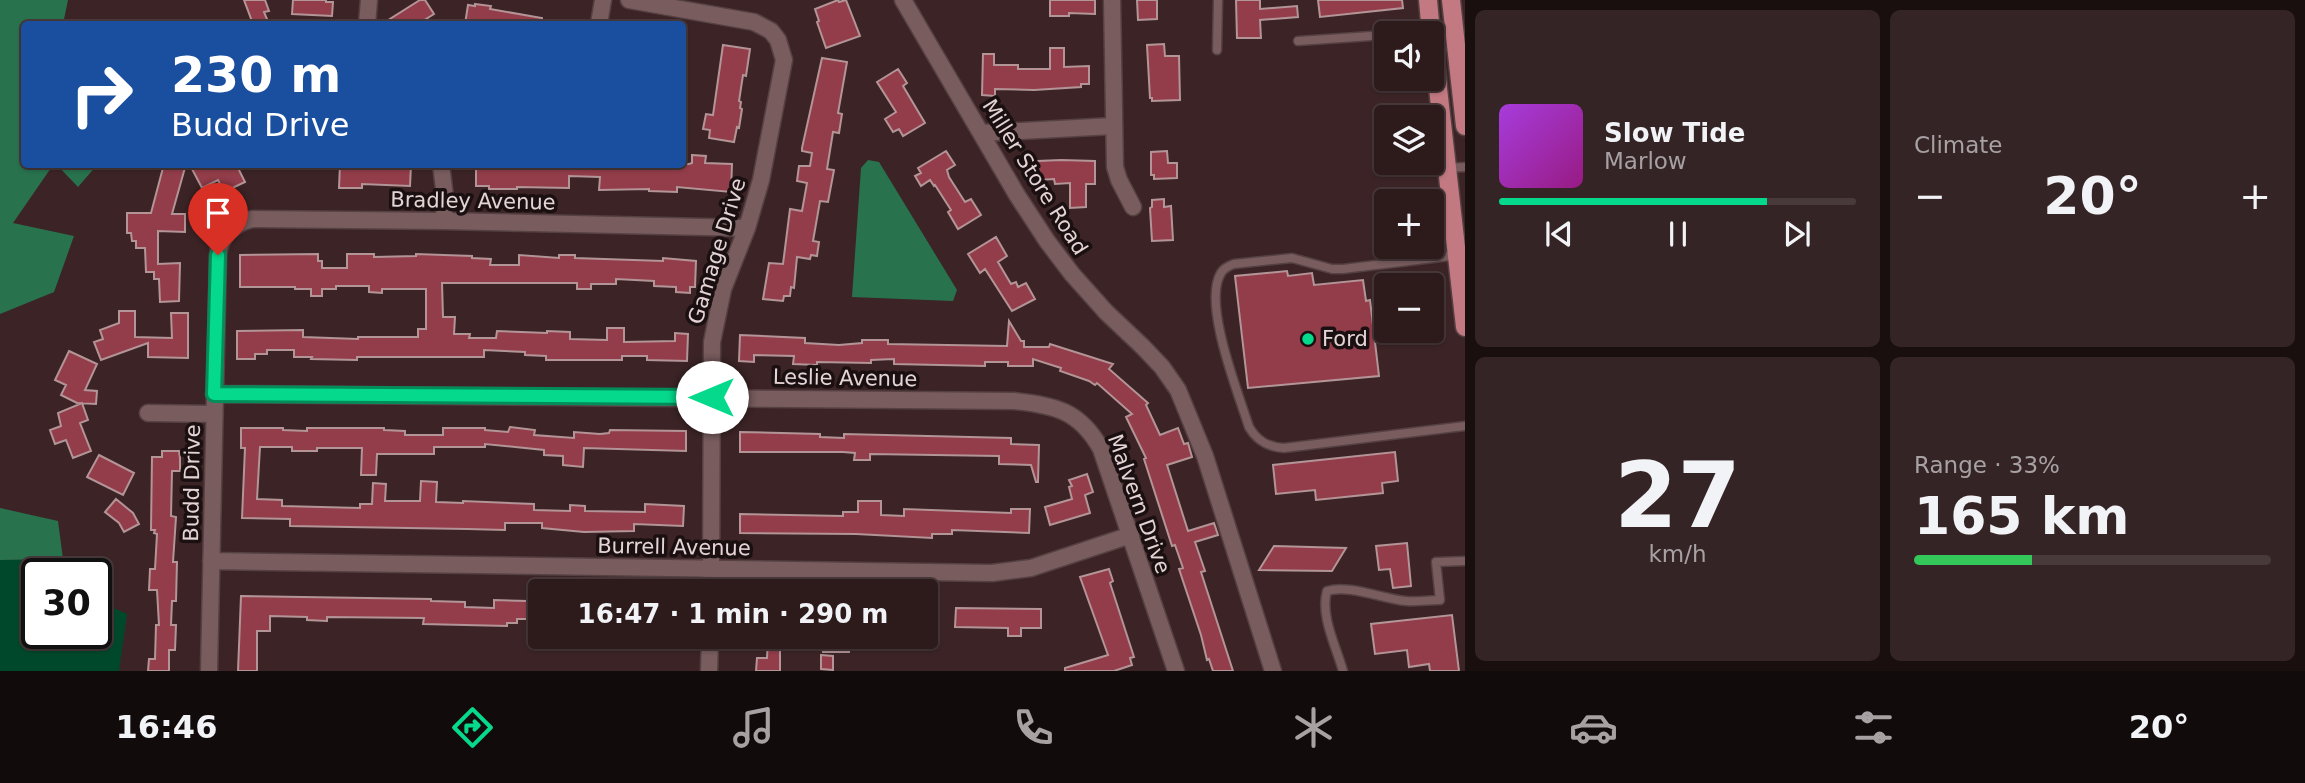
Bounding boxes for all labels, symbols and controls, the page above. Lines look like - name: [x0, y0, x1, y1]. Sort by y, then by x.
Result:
- map controls: [1374, 21, 1444, 343]
- button: sound: [1374, 21, 1444, 91]
- text: 230 m: [171, 47, 341, 104]
- icon: right: [56, 49, 147, 140]
- street label: Miller Store Road: [977, 95, 1093, 259]
- button: layers: [1374, 105, 1444, 175]
- text: Budd Drive: [171, 106, 349, 144]
- text: Slow Tide: [1604, 118, 1745, 148]
- text: Climate: [1914, 132, 2003, 158]
- text: Marlow: [1604, 148, 1687, 174]
- text: 20°: [2043, 166, 2142, 226]
- text: −: [1914, 174, 1946, 218]
- text: +: [2239, 174, 2271, 218]
- street label: Gamage Drive: [683, 175, 751, 327]
- pin: [188, 183, 248, 255]
- street label: Bradley Avenue: [390, 188, 556, 214]
- button: +: [1374, 189, 1444, 259]
- icon: arrive: [199, 194, 237, 232]
- icon: previous: [1540, 215, 1578, 253]
- icon: pause: [1659, 215, 1697, 253]
- icon: next: [1778, 215, 1816, 253]
- button: −: [1374, 273, 1444, 343]
- place label: Ford: [1322, 327, 1368, 351]
- marker: Ford: [1300, 331, 1316, 347]
- position arrow: [675, 360, 749, 434]
- street label: Leslie Avenue: [773, 365, 917, 391]
- street label: Budd Drive: [179, 424, 205, 542]
- street label: Malvern Drive: [1103, 431, 1175, 577]
- text: 27: [1614, 443, 1741, 548]
- text: Range · 33%: [1914, 452, 2060, 478]
- text: 165 km: [1914, 486, 2129, 546]
- street label: Burrell Avenue: [597, 534, 751, 560]
- text: km/h: [1648, 541, 1707, 567]
- speed limit sign: 30: [21, 558, 112, 649]
- text: 16:47 · 1 min · 290 m: [578, 599, 888, 629]
- icon: directions: [448, 703, 497, 752]
- icon: music: [729, 703, 778, 752]
- icon: phone: [1009, 703, 1058, 752]
- icon: climate: [1289, 703, 1338, 752]
- icon: car: [1569, 703, 1618, 752]
- icon: filters: [1849, 703, 1898, 752]
- text: 16:46: [116, 708, 217, 746]
- text: 20°: [2129, 708, 2189, 746]

